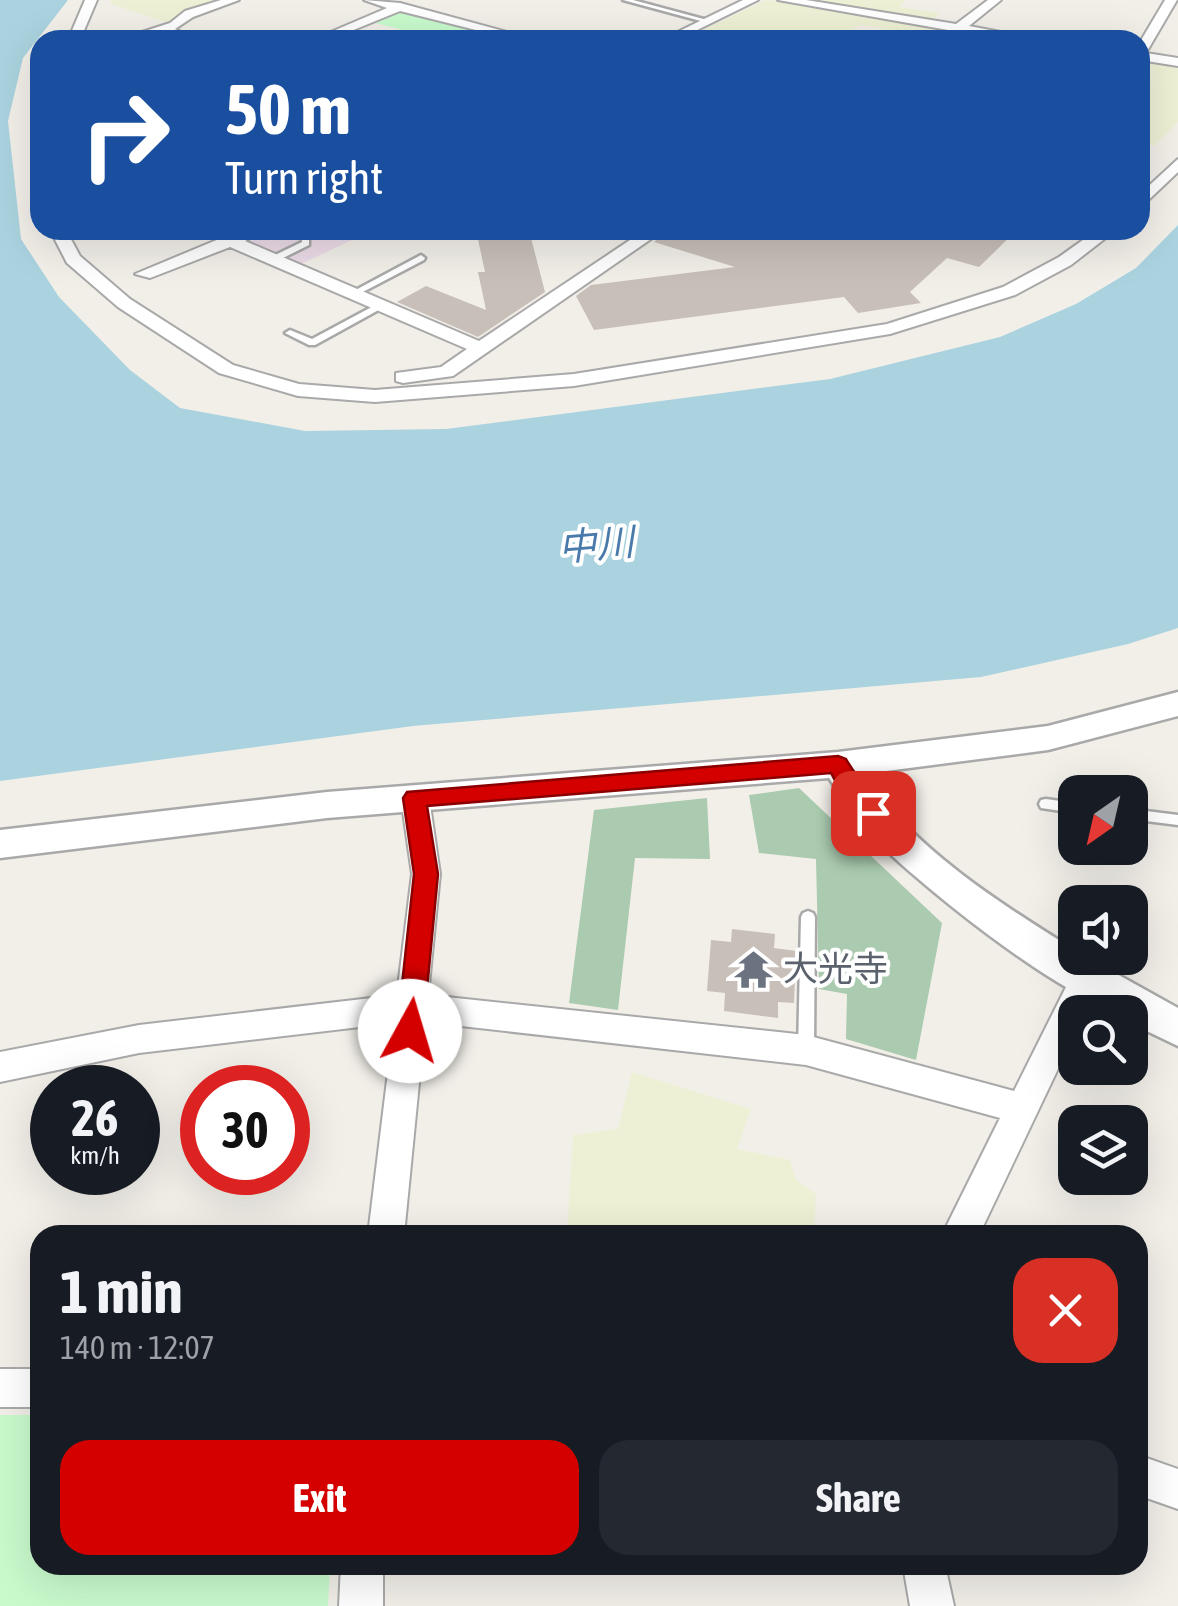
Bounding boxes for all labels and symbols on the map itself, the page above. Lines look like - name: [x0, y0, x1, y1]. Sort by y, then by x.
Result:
- water label: 中川: [556, 519, 640, 569]
- pin: [831, 771, 916, 856]
- north arrow: [1058, 775, 1148, 865]
- temple icon: 大光寺: [732, 948, 774, 990]
- place label: 大光寺: [783, 948, 888, 988]
- position arrow: [358, 979, 462, 1083]
- speed limit sign: 30: [180, 1065, 310, 1195]

